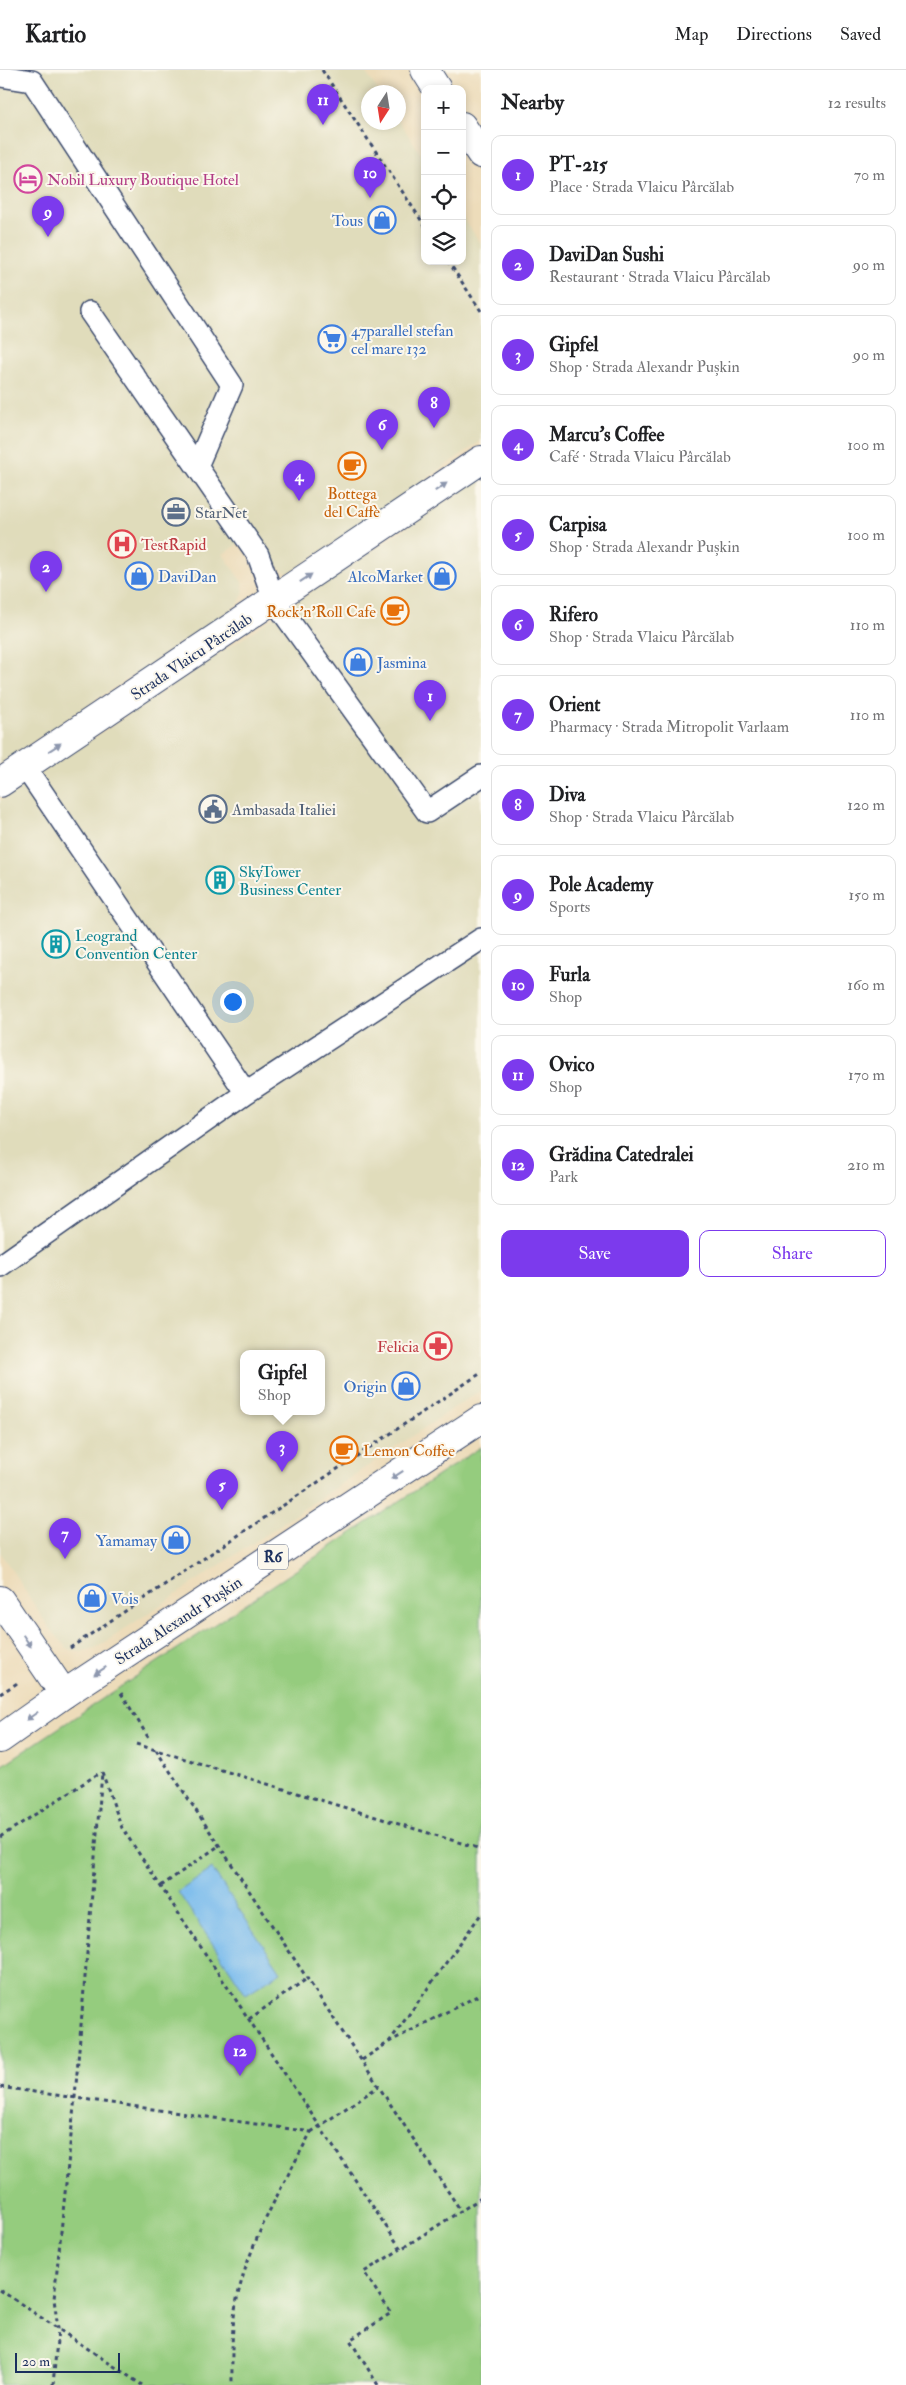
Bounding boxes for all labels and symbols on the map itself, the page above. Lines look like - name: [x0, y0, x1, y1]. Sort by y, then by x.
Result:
- pin: 11: [307, 84, 339, 125]
- north arrow: [361, 85, 406, 130]
- pin: 10: [354, 157, 386, 198]
- hotel icon: Nobil Luxury Boutique Hotel: [13, 164, 43, 194]
- place label: Nobil Luxury Boutique Hotel: [47, 170, 239, 190]
- pin: 9: [32, 196, 64, 237]
- shop icon: Tous: [367, 205, 397, 235]
- place label: Tous: [332, 211, 363, 231]
- place label: 47parallel stefan cel mare 132: [351, 321, 453, 359]
- supermarket icon: 47parallel stefan cel mare 132: [317, 324, 347, 354]
- pin: 8: [418, 387, 450, 428]
- pin: 6: [366, 409, 398, 450]
- cafe icon: Bottega del Caffè: [337, 451, 367, 481]
- pin: 4: [283, 460, 315, 501]
- one-way arrow: [434, 482, 448, 492]
- place label: Bottega del Caffè: [324, 484, 380, 522]
- office icon: StarNet: [161, 497, 191, 527]
- place label: StarNet: [195, 503, 247, 523]
- hospital icon: TestRapid: [107, 529, 137, 559]
- place label: TestRapid: [141, 535, 206, 556]
- pin: 2: [30, 551, 62, 592]
- shop icon: DaviDan: [124, 561, 154, 591]
- shop icon: AlcoMarket: [427, 561, 457, 591]
- place label: DaviDan: [158, 567, 216, 587]
- place label: AlcoMarket: [347, 567, 423, 587]
- one-way arrow: [300, 573, 313, 583]
- cafe icon: Rock'n'Roll Cafe: [380, 596, 410, 626]
- place label: Rock'n'Roll Cafe: [266, 602, 376, 622]
- street label: Strada Vlaicu Pârcălab: [127, 609, 256, 705]
- shop icon: Jasmina: [343, 647, 373, 677]
- place label: Jasmina: [376, 653, 427, 674]
- pin: 1: [414, 680, 446, 721]
- one-way arrow: [48, 742, 62, 751]
- public building icon: Ambasada Italiei: [198, 794, 228, 824]
- place label: Ambasada Italiei: [231, 800, 336, 820]
- place label: SkyTower Business Center: [239, 862, 341, 900]
- building icon: SkyTower Business Center: [205, 865, 235, 895]
- place label: Leogrand Convention Center: [75, 926, 197, 964]
- building icon: Leogrand Convention Center: [41, 929, 71, 959]
- your location: [220, 989, 246, 1015]
- pharmacy icon: Felicia: [423, 1331, 453, 1361]
- place label: Felicia: [377, 1337, 419, 1357]
- shop icon: Origin: [391, 1371, 421, 1401]
- place label: Origin: [343, 1377, 387, 1397]
- pin: 3: [266, 1431, 298, 1472]
- cafe icon: Lemon Coffee: [329, 1435, 359, 1465]
- place label: Lemon Coffee: [363, 1441, 455, 1461]
- pin: 5: [206, 1469, 238, 1510]
- one-way arrow: [390, 1470, 403, 1480]
- pin: 7: [49, 1518, 81, 1559]
- shop icon: Yamamay: [161, 1525, 191, 1555]
- place label: Yamamay: [96, 1531, 158, 1551]
- road number: R6: [258, 1544, 288, 1570]
- street label: Strada Alexandr Pușkin: [111, 1572, 246, 1669]
- shop icon: Vois: [77, 1583, 107, 1613]
- place label: Vois: [111, 1589, 138, 1609]
- one-way arrow: [22, 1634, 32, 1648]
- one-way arrow: [94, 1666, 107, 1675]
- one-way arrow: [25, 1711, 39, 1721]
- pin: 12: [224, 2035, 256, 2076]
- scale bar: [15, 2350, 120, 2373]

